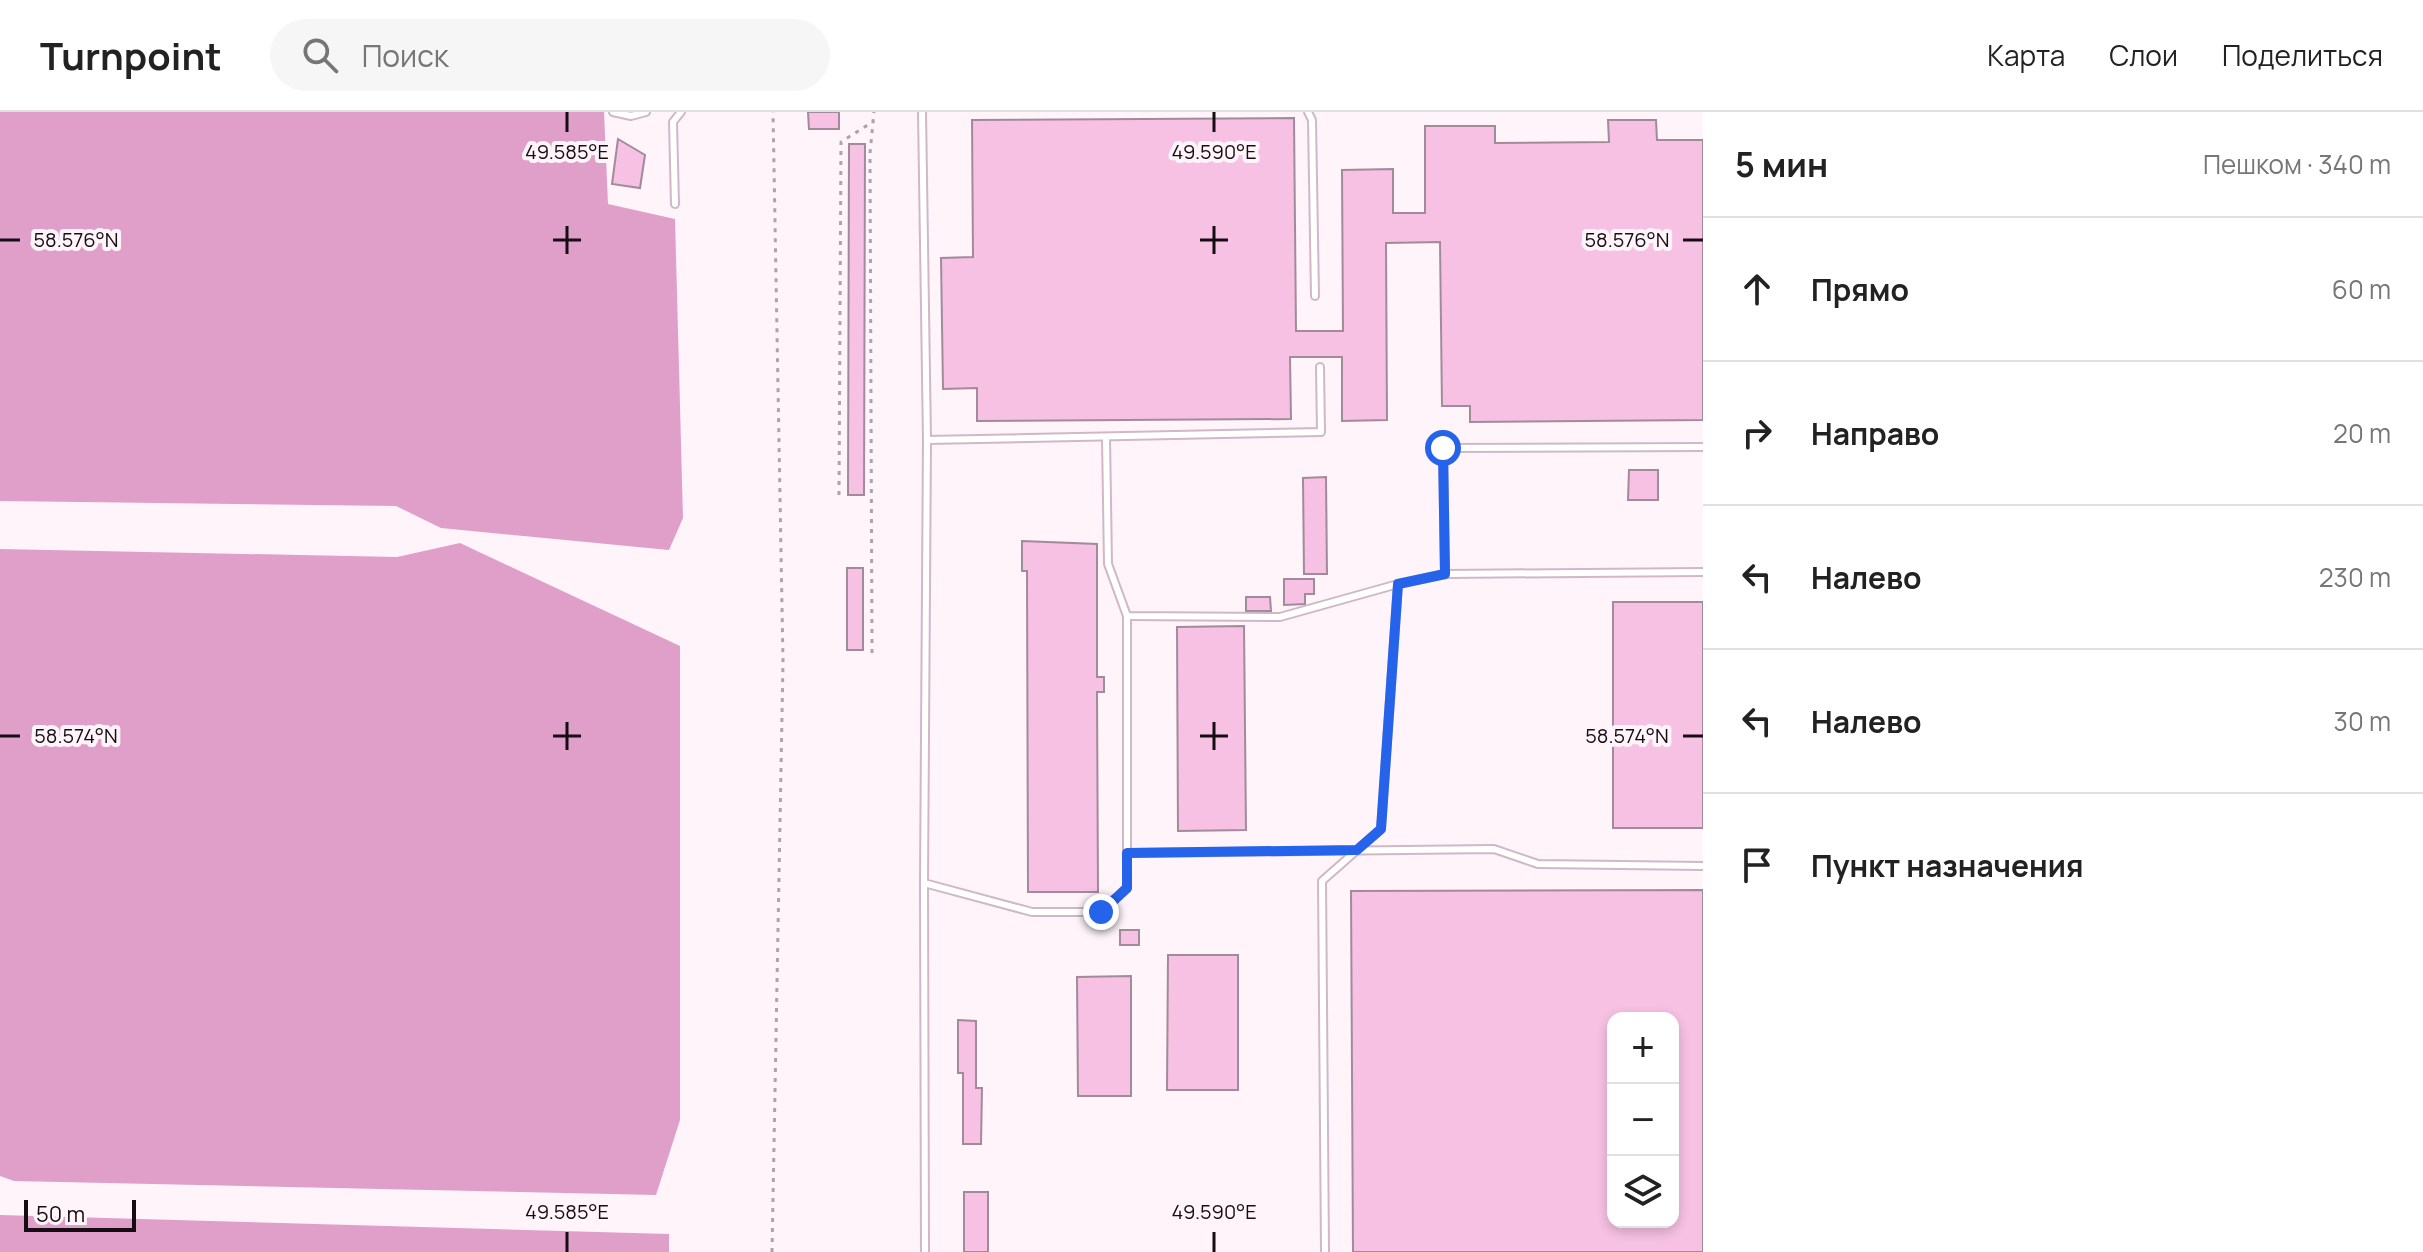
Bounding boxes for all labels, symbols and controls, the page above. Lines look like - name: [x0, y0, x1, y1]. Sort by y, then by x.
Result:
- search box: [270, 19, 830, 91]
- text: Turnpoint: [40, 29, 222, 81]
- icon: search: [298, 33, 342, 77]
- text: Поиск: [362, 35, 449, 76]
- text: Карта: [1987, 36, 2065, 74]
- text: Слои: [2109, 36, 2178, 74]
- text: Поделиться: [2222, 36, 2383, 74]
- text: 49.585°E: [525, 138, 609, 165]
- text: 49.590°E: [1171, 138, 1257, 165]
- text: 5 мин: [1735, 141, 1828, 187]
- text: Пешком · 340 m: [2203, 146, 2391, 182]
- text: 58.576°N: [34, 226, 118, 253]
- text: 58.576°N: [1585, 226, 1669, 253]
- icon: ahead: [1735, 267, 1779, 311]
- text: Прямо: [1811, 269, 1909, 310]
- text: 60 m: [2332, 271, 2391, 307]
- icon: right: [1735, 411, 1779, 455]
- text: Направо: [1811, 413, 1939, 454]
- text: 20 m: [2333, 415, 2391, 451]
- route start: [1425, 430, 1461, 466]
- icon: left: [1735, 555, 1779, 599]
- text: Налево: [1811, 557, 1921, 598]
- text: 230 m: [2319, 559, 2391, 595]
- icon: left: [1735, 699, 1779, 743]
- text: Налево: [1811, 701, 1921, 742]
- text: 30 m: [2334, 703, 2391, 739]
- text: 58.574°N: [34, 722, 118, 749]
- text: 58.574°N: [1585, 722, 1669, 749]
- icon: arrive: [1735, 843, 1779, 887]
- text: Пункт назначения: [1811, 845, 2084, 886]
- route end: [1083, 894, 1119, 930]
- map controls: [1607, 1012, 1679, 1228]
- button: +: [1607, 1012, 1679, 1084]
- button: −: [1607, 1084, 1679, 1156]
- button: layers: [1607, 1156, 1679, 1228]
- scale bar: [24, 1196, 136, 1232]
- text: 49.585°E: [525, 1198, 609, 1225]
- text: 49.590°E: [1171, 1198, 1257, 1225]
- text: 50 m: [36, 1199, 85, 1229]

